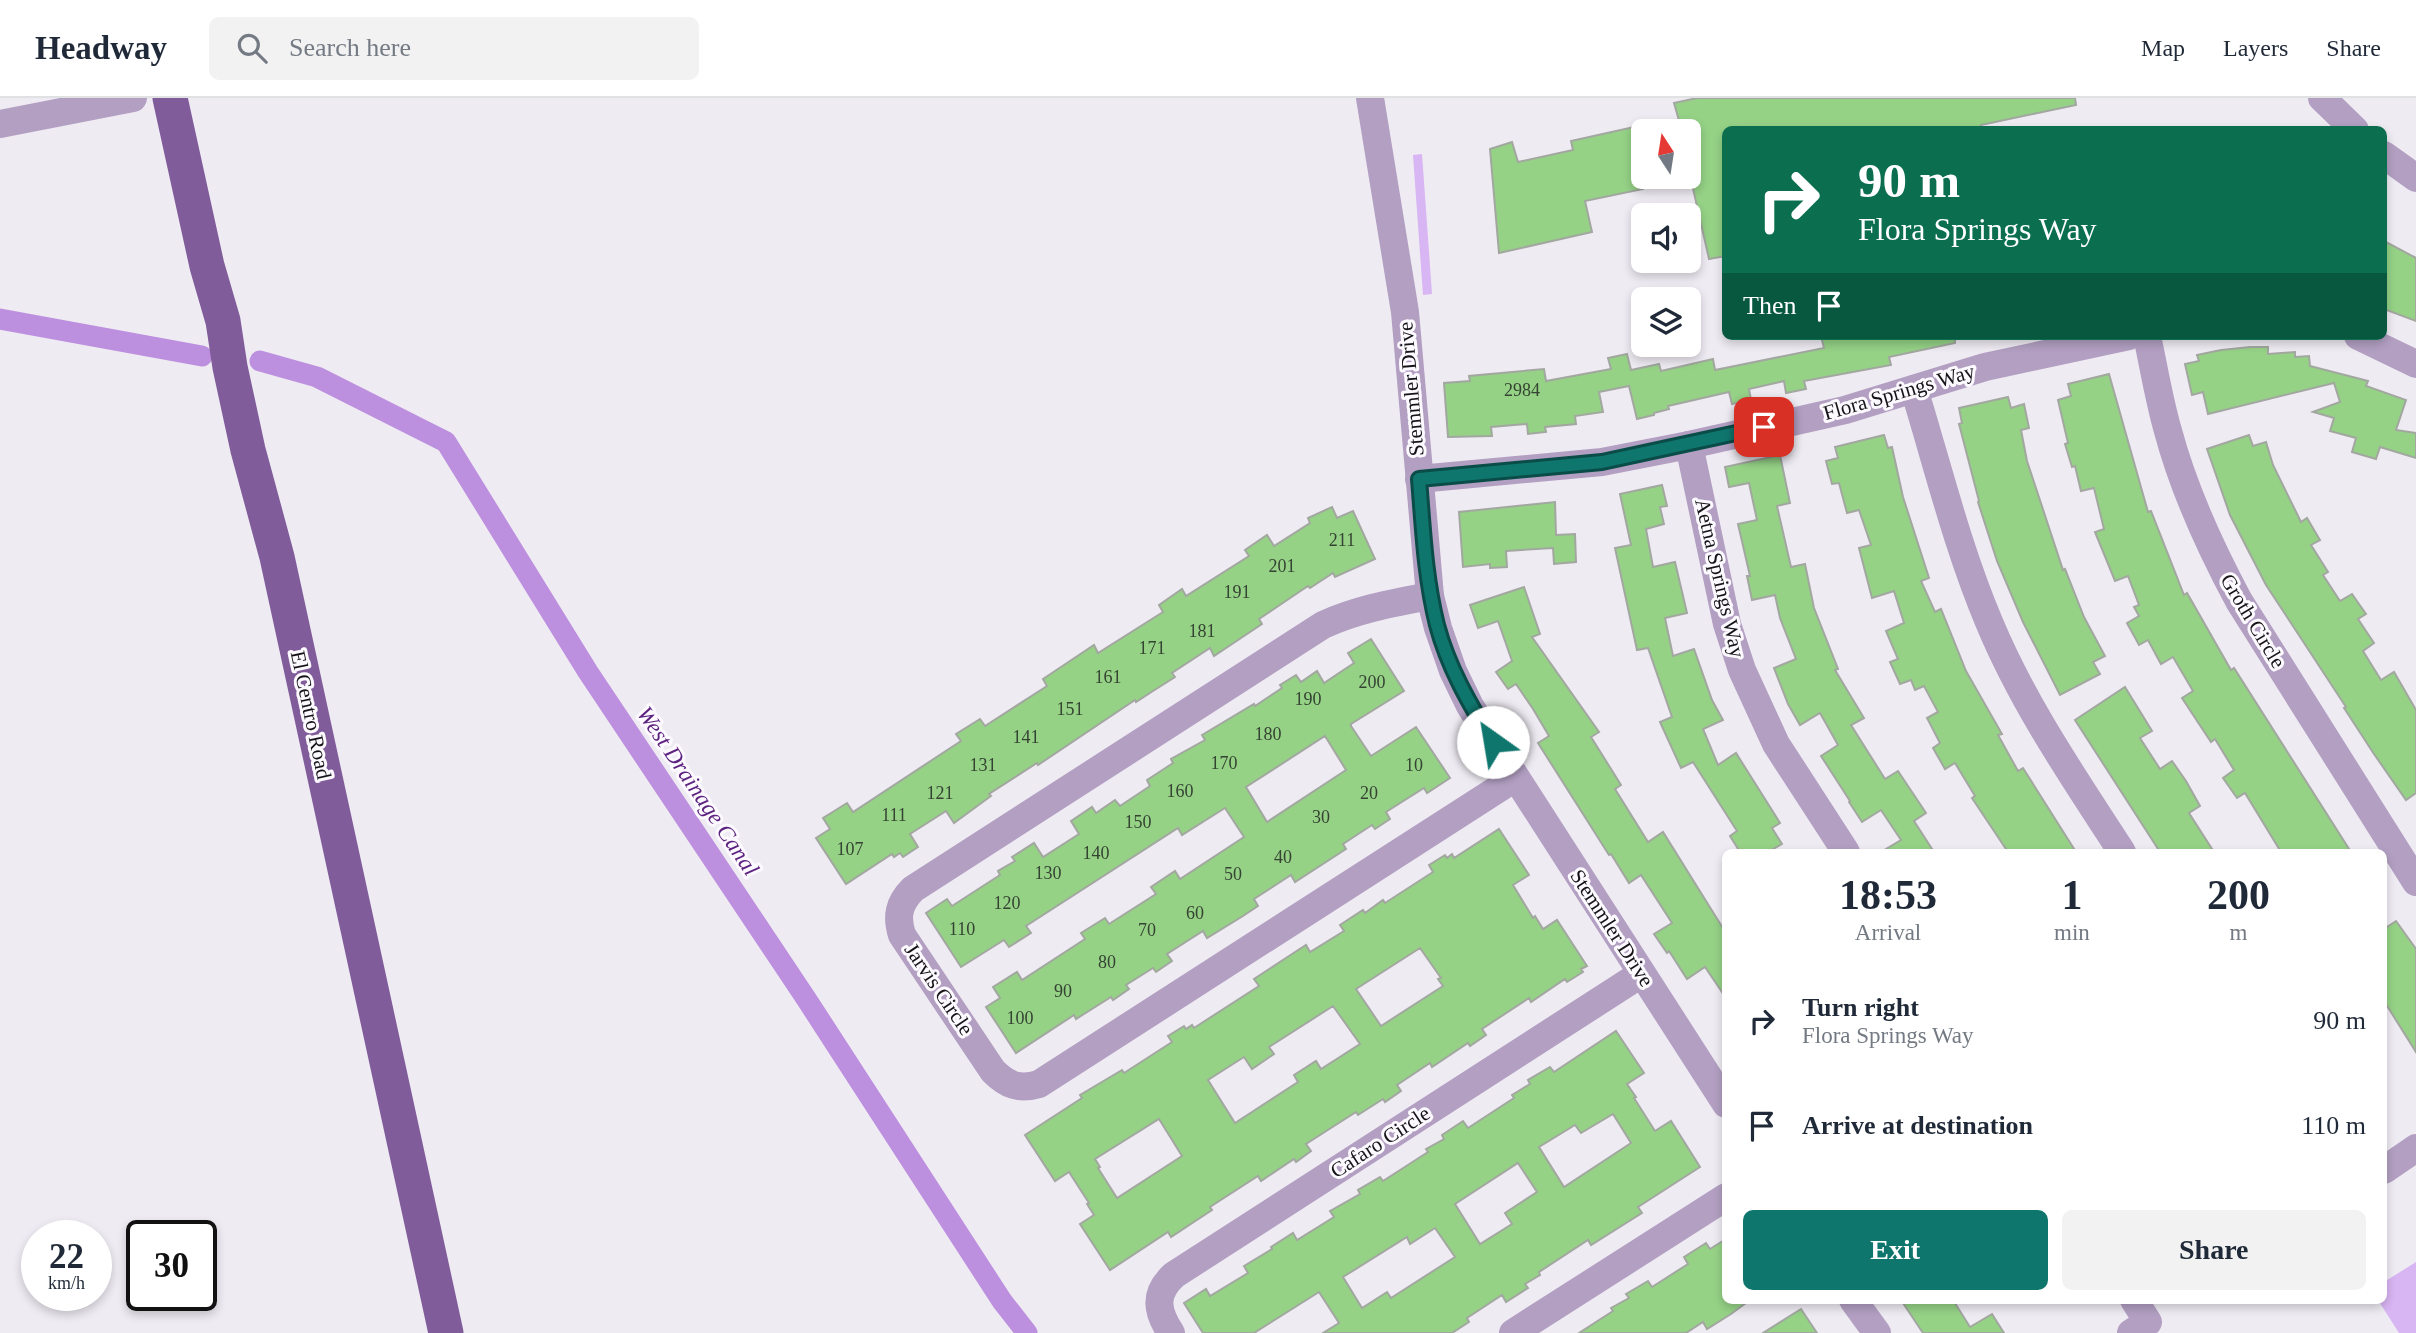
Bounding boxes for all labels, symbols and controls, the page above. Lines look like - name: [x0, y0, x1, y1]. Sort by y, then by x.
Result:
- search box: [209, 17, 699, 80]
- icon: search: [233, 29, 271, 67]
- text: Headway: [35, 30, 167, 66]
- text: Search here: [289, 33, 411, 62]
- text: Map: [2141, 35, 2185, 61]
- text: Layers: [2223, 35, 2288, 61]
- text: Share: [2326, 35, 2381, 61]
- north arrow: [1631, 119, 1701, 189]
- map controls: [1631, 119, 1701, 357]
- text: 90 m: [1858, 153, 1960, 208]
- icon: right: [1743, 154, 1834, 245]
- button: sound: [1631, 203, 1701, 273]
- text: Flora Springs Way: [1858, 211, 2097, 247]
- button: layers: [1631, 287, 1701, 357]
- icon: arrive: [1810, 287, 1848, 325]
- text: Then: [1743, 291, 1796, 320]
- street label: Stemmler Drive: [1393, 321, 1429, 457]
- street label: Flora Springs Way: [1820, 359, 1978, 425]
- house number: 2984: [1504, 380, 1540, 400]
- pin: [1734, 397, 1794, 457]
- icon: arrive: [1745, 408, 1783, 446]
- street label: Aetna Springs Way: [1690, 496, 1750, 660]
- house number: 211: [1329, 530, 1355, 550]
- house number: 201: [1269, 556, 1296, 576]
- street label: Groth Circle: [2216, 570, 2290, 672]
- house number: 191: [1224, 582, 1251, 602]
- house number: 181: [1189, 621, 1216, 641]
- house number: 171: [1139, 638, 1166, 658]
- street label: El Centro Road: [286, 649, 336, 782]
- house number: 161: [1095, 667, 1122, 687]
- house number: 200: [1359, 672, 1386, 692]
- house number: 190: [1295, 689, 1322, 709]
- house number: 151: [1057, 699, 1084, 719]
- water label: West Drainage Canal: [632, 702, 764, 880]
- position arrow: [1456, 705, 1530, 779]
- house number: 180: [1255, 724, 1282, 744]
- house number: 141: [1013, 727, 1040, 747]
- house number: 170: [1211, 753, 1238, 773]
- house number: 131: [970, 755, 997, 775]
- house number: 10: [1405, 755, 1423, 775]
- house number: 160: [1167, 781, 1194, 801]
- house number: 121: [927, 783, 954, 803]
- house number: 20: [1360, 783, 1378, 803]
- house number: 111: [881, 805, 907, 825]
- house number: 30: [1312, 807, 1330, 827]
- house number: 150: [1125, 812, 1152, 832]
- house number: 107: [837, 839, 864, 859]
- house number: 140: [1083, 843, 1110, 863]
- house number: 40: [1274, 847, 1292, 867]
- house number: 130: [1035, 863, 1062, 883]
- house number: 50: [1224, 864, 1242, 884]
- street label: Stemmler Drive: [1565, 865, 1659, 991]
- text: 18:53: [1839, 872, 1937, 918]
- text: 1: [2061, 872, 2082, 918]
- text: 200: [2207, 872, 2270, 918]
- house number: 120: [994, 893, 1021, 913]
- house number: 60: [1186, 903, 1204, 923]
- house number: 110: [949, 919, 975, 939]
- house number: 70: [1138, 920, 1156, 940]
- text: Arrival: [1855, 920, 1921, 945]
- text: min: [2054, 920, 2090, 945]
- text: m: [2229, 920, 2247, 945]
- street label: Jarvis Circle: [900, 939, 978, 1039]
- house number: 80: [1098, 952, 1116, 972]
- house number: 90: [1054, 981, 1072, 1001]
- text: Turn right: [1802, 993, 1919, 1022]
- icon: right: [1743, 1002, 1781, 1040]
- text: 90 m: [2313, 1006, 2366, 1035]
- house number: 100: [1007, 1008, 1034, 1028]
- text: Flora Springs Way: [1802, 1023, 1974, 1048]
- street label: Cafaro Circle: [1326, 1101, 1434, 1183]
- icon: arrive: [1743, 1107, 1781, 1145]
- text: Arrive at destination: [1802, 1111, 2033, 1140]
- text: 110 m: [2301, 1111, 2366, 1140]
- button: Exit: [1743, 1210, 2048, 1290]
- button: Share: [2062, 1210, 2366, 1290]
- speed limit sign: 30: [126, 1220, 217, 1311]
- text: 22: [49, 1237, 84, 1276]
- text: km/h: [48, 1273, 85, 1293]

